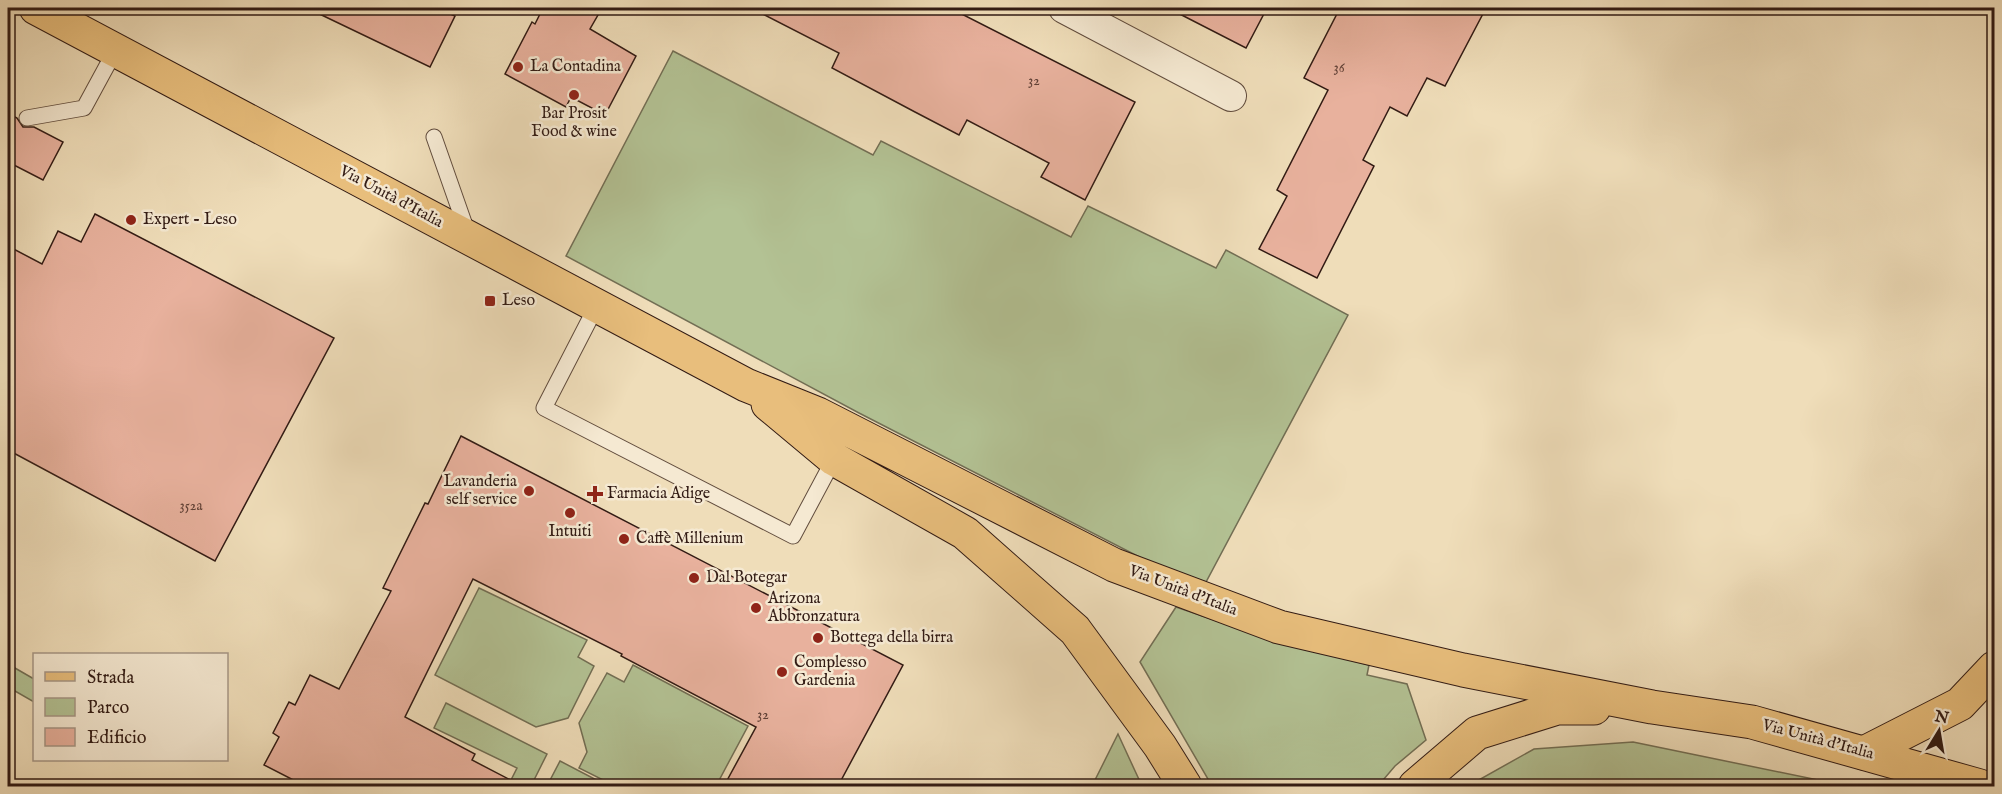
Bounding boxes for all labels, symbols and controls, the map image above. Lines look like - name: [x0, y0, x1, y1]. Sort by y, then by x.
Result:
- place label: La Contadina: [530, 57, 621, 77]
- house number: 36: [1333, 59, 1346, 77]
- marker: La Contadina: [511, 60, 525, 74]
- house number: 32: [1028, 72, 1040, 90]
- marker: Bar Prosit Food & wine: [567, 88, 581, 102]
- place label: Bar Prosit Food & wine: [531, 104, 617, 142]
- street label: Via Unità d'Italia: [335, 161, 446, 233]
- place label: Expert - Leso: [143, 210, 237, 230]
- marker: Expert - Leso: [124, 213, 138, 227]
- place label: Leso: [502, 291, 535, 311]
- marker: Leso: [483, 294, 497, 308]
- place label: Lavanderia self service: [443, 472, 517, 510]
- marker: Lavanderia self service: [522, 484, 536, 498]
- place label: Farmacia Adige: [607, 484, 710, 504]
- marker: Farmacia Adige: [588, 487, 602, 501]
- house number: 352a: [180, 497, 203, 515]
- marker: Intuiti: [563, 506, 577, 520]
- place label: Intuiti: [548, 522, 592, 542]
- place label: Caffè Millenium: [636, 529, 743, 549]
- marker: Caffè Millenium: [617, 532, 631, 546]
- street label: Via Unità d'Italia: [1125, 561, 1240, 621]
- place label: Dal Botegar: [706, 568, 787, 588]
- marker: Dal Botegar: [687, 571, 701, 585]
- place label: Arizona Abbronzatura: [767, 589, 860, 627]
- marker: Arizona Abbronzatura: [749, 601, 763, 615]
- place label: Bottega della birra: [830, 628, 953, 648]
- marker: Bottega della birra: [811, 631, 825, 645]
- legend: [33, 653, 228, 761]
- place label: Complesso Gardenia: [794, 653, 867, 691]
- marker: Complesso Gardenia: [775, 665, 789, 679]
- text: Strada: [87, 667, 134, 690]
- text: Parco: [87, 697, 129, 720]
- north arrow: [1909, 701, 1969, 761]
- house number: 32: [757, 706, 769, 724]
- text: N: [1932, 707, 1950, 729]
- street label: Via Unità d'Italia: [1759, 715, 1876, 765]
- text: Edificio: [87, 727, 147, 750]

